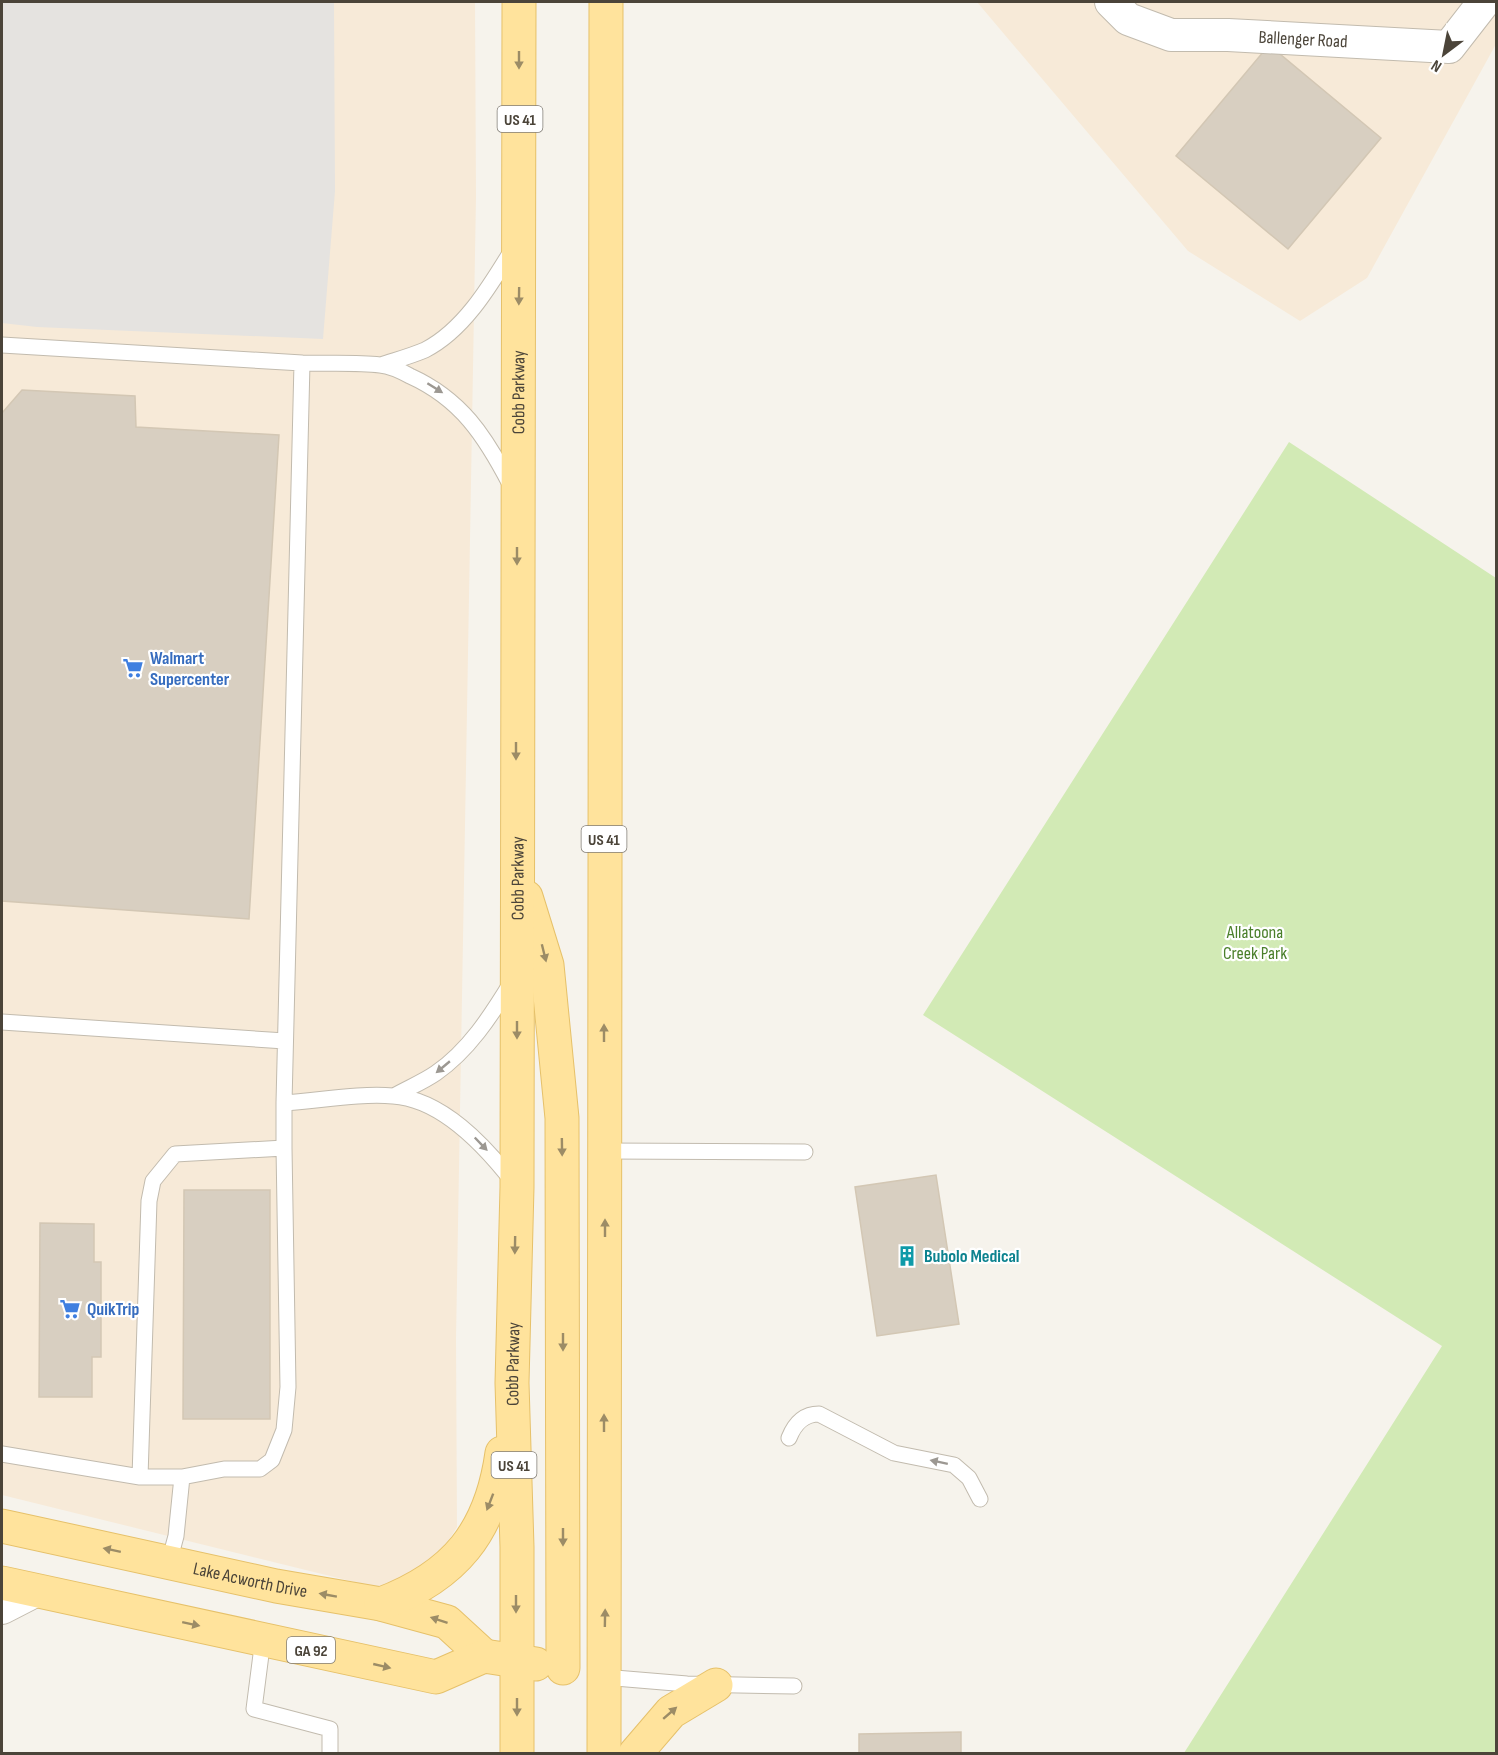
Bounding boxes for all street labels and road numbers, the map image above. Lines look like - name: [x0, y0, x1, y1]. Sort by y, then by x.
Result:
- street label: Ballenger Road: [1258, 27, 1348, 52]
- road number: US 41: [498, 106, 542, 132]
- street label: Cobb Parkway: [508, 350, 529, 434]
- road number: US 41: [582, 826, 626, 852]
- street label: Cobb Parkway: [507, 836, 529, 920]
- street label: Cobb Parkway: [502, 1322, 525, 1406]
- road number: US 41: [492, 1452, 536, 1478]
- street label: Lake Acworth Drive: [191, 1558, 309, 1602]
- road number: GA 92: [287, 1637, 335, 1663]

